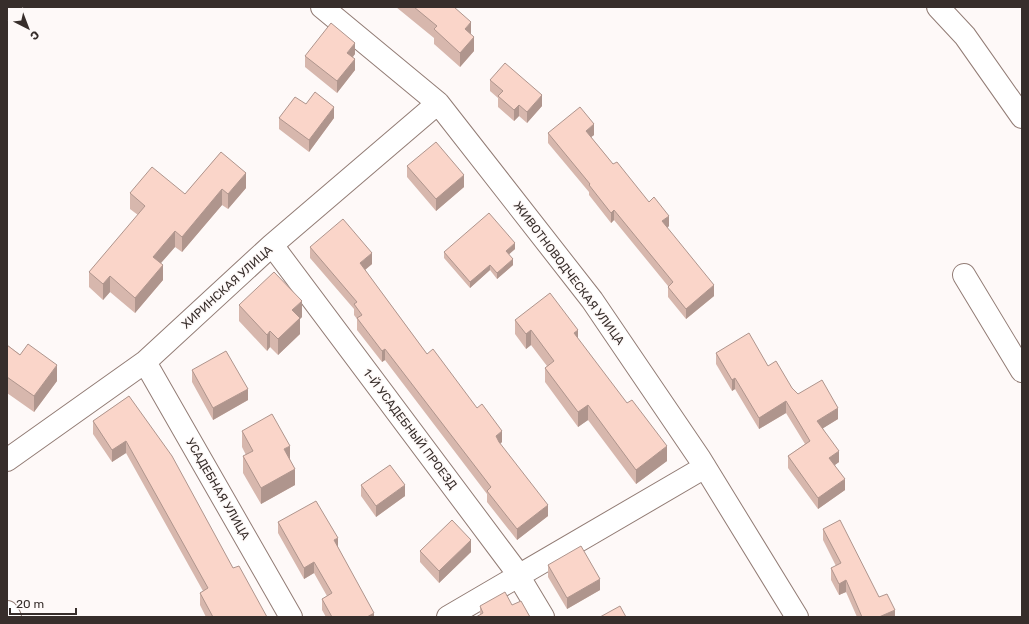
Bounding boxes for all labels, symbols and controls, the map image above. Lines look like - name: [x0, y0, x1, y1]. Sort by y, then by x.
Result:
- north arrow: [8, 8, 48, 48]
- text: С: [27, 28, 42, 43]
- street label: ЖИВОТНОВОДЧЕСКАЯ УЛИЦА: [511, 199, 627, 347]
- street label: ХИРИНСКАЯ УЛИЦА: [179, 243, 275, 331]
- street label: 1-Й УСАДЕБНЫЙ ПРОЕЗД: [360, 366, 460, 492]
- street label: УСАДЕБНАЯ УЛИЦА: [183, 436, 253, 542]
- scale bar: [10, 590, 76, 616]
- text: 20 m: [16, 597, 44, 611]

